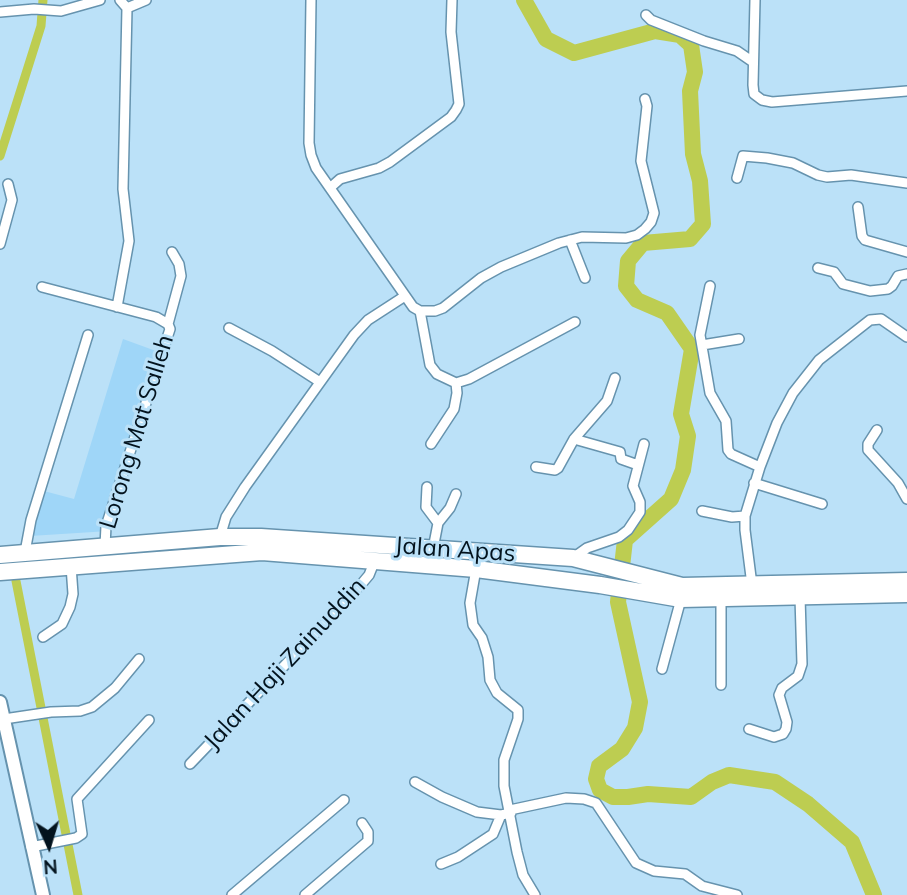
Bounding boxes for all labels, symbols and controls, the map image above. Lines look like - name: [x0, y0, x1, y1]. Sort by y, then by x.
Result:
- street label: Lorong Mat Salleh: [94, 332, 180, 532]
- street label: Jalan Apas: [394, 531, 516, 569]
- street label: Jalan Haji Zainuddin: [198, 572, 372, 756]
- north arrow: [14, 811, 84, 881]
- text: N: [42, 854, 58, 879]

